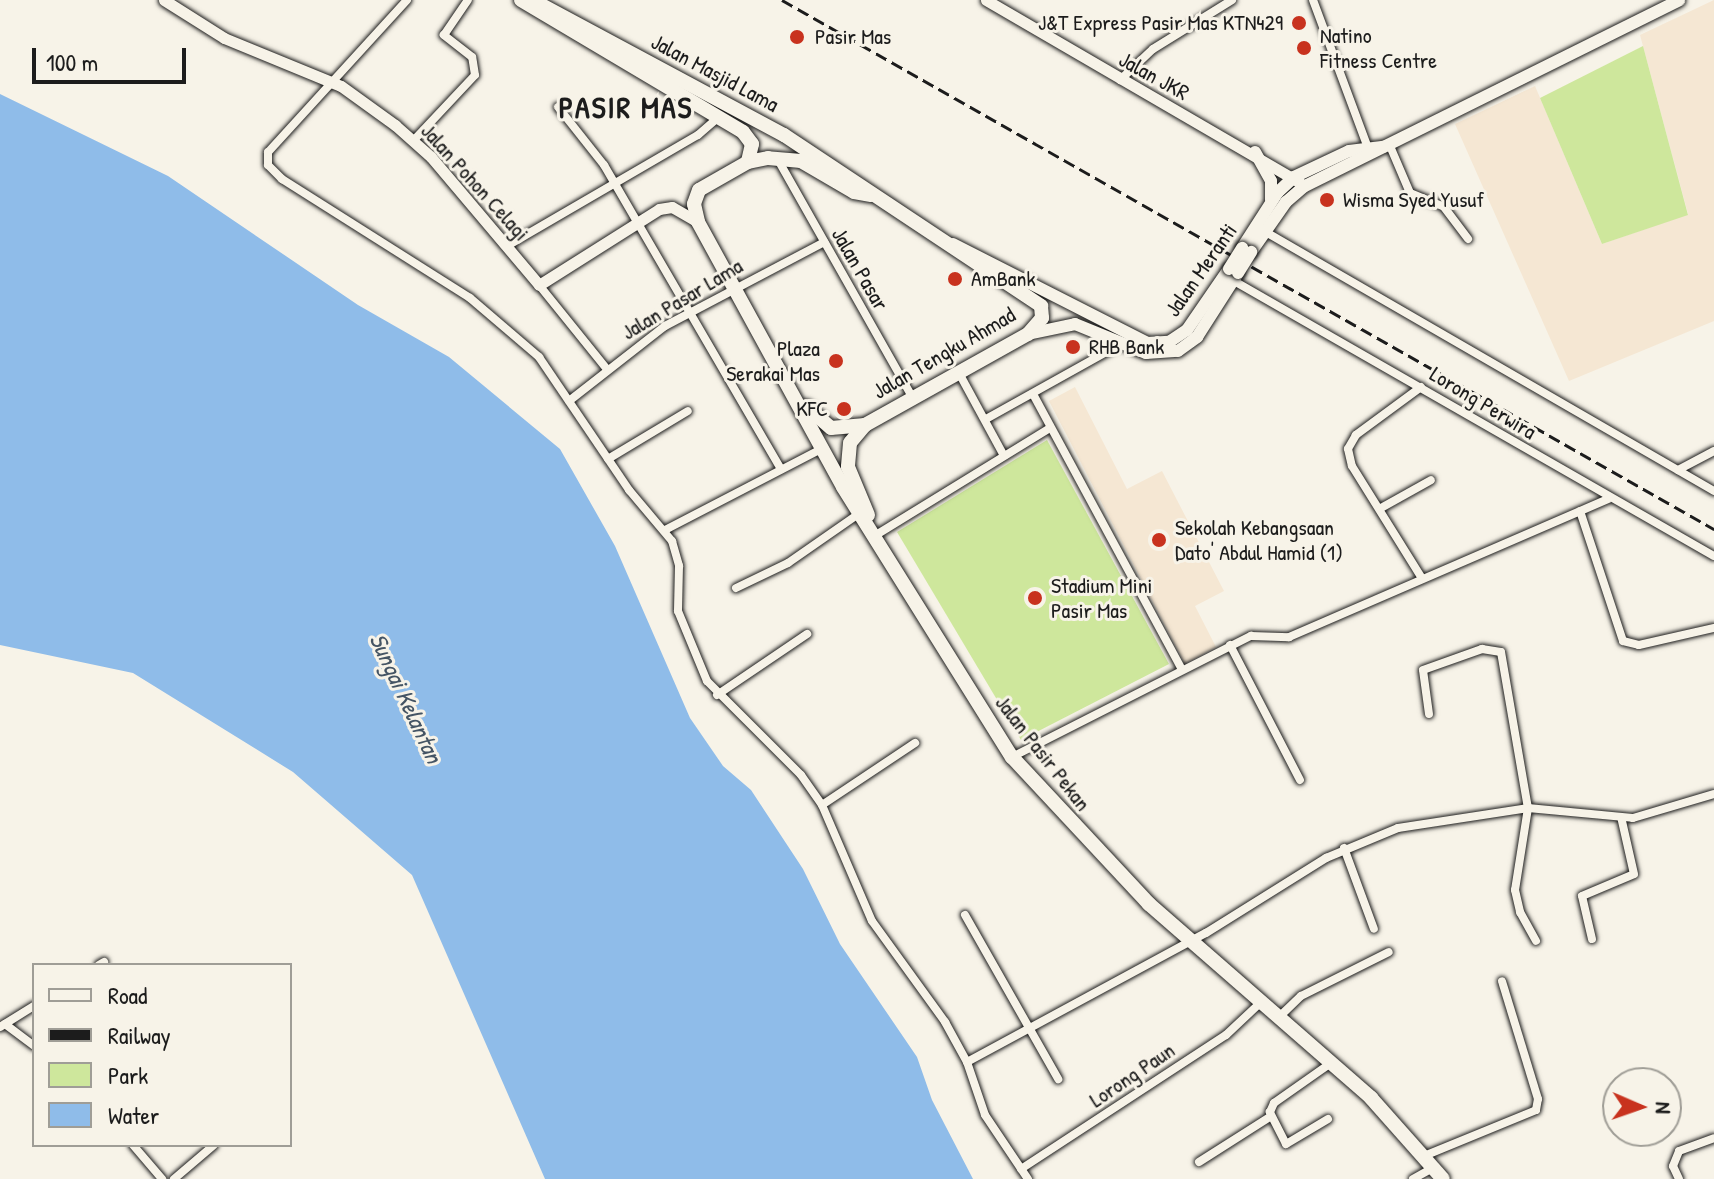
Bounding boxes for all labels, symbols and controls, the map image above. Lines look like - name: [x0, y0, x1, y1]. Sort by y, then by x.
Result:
- place label: J&T Express Pasir Mas KTN429: [1038, 10, 1283, 36]
- marker: J&T Express Pasir Mas KTN429: [1290, 14, 1308, 32]
- place label: Natino Fitness Centre: [1320, 22, 1437, 74]
- place label: Pasir Mas: [815, 24, 891, 50]
- marker: Pasir Mas: [786, 26, 808, 48]
- street label: Jalan Masjid Lama: [647, 28, 783, 118]
- scale bar: [36, 32, 190, 82]
- marker: Natino Fitness Centre: [1295, 39, 1313, 57]
- text: 100 m: [46, 46, 98, 78]
- street label: Jalan JKR: [1114, 46, 1194, 106]
- district label: PASIR MAS: [559, 89, 693, 125]
- street label: Jalan Pohon Celagi: [415, 118, 535, 246]
- place label: Wisma Syed Yusuf: [1343, 187, 1484, 213]
- marker: Wisma Syed Yusuf: [1318, 191, 1336, 209]
- street label: Jalan Meranti: [1159, 218, 1243, 322]
- street label: Jalan Pasar: [826, 223, 894, 315]
- street label: Jalan Pasar Lama: [617, 253, 747, 345]
- place label: AmBank: [971, 266, 1036, 292]
- marker: AmBank: [946, 270, 964, 288]
- street label: Jalan Tengku Ahmad: [868, 302, 1020, 404]
- place label: RHB Bank: [1089, 334, 1164, 360]
- place label: Plaza Serakai Mas: [726, 335, 820, 386]
- marker: RHB Bank: [1064, 338, 1082, 356]
- marker: Plaza Serakai Mas: [827, 352, 845, 370]
- street label: Lorong Perwira: [1425, 361, 1541, 445]
- place label: KFC: [796, 396, 828, 422]
- marker: KFC: [835, 400, 853, 418]
- place label: Sekolah Kebangsaan Dato' Abdul Hamid (1): [1175, 514, 1343, 566]
- marker: Sekolah Kebangsaan Dato' Abdul Hamid (1): [1150, 531, 1168, 549]
- place label: Stadium Mini Pasir Mas: [1051, 572, 1153, 624]
- marker: Stadium Mini Pasir Mas: [1026, 589, 1044, 607]
- water label: Sungai Kelantan: [363, 629, 449, 767]
- street label: Jalan Pasir Pekan: [990, 690, 1096, 816]
- legend: [32, 963, 292, 1147]
- text: Road: [108, 979, 147, 1011]
- text: Railway: [108, 1019, 171, 1051]
- street label: Lorong Paun: [1084, 1037, 1180, 1113]
- text: Park: [108, 1059, 148, 1091]
- north arrow: [1602, 1067, 1682, 1147]
- text: Water: [108, 1099, 159, 1131]
- text: N: [1649, 1101, 1679, 1114]

